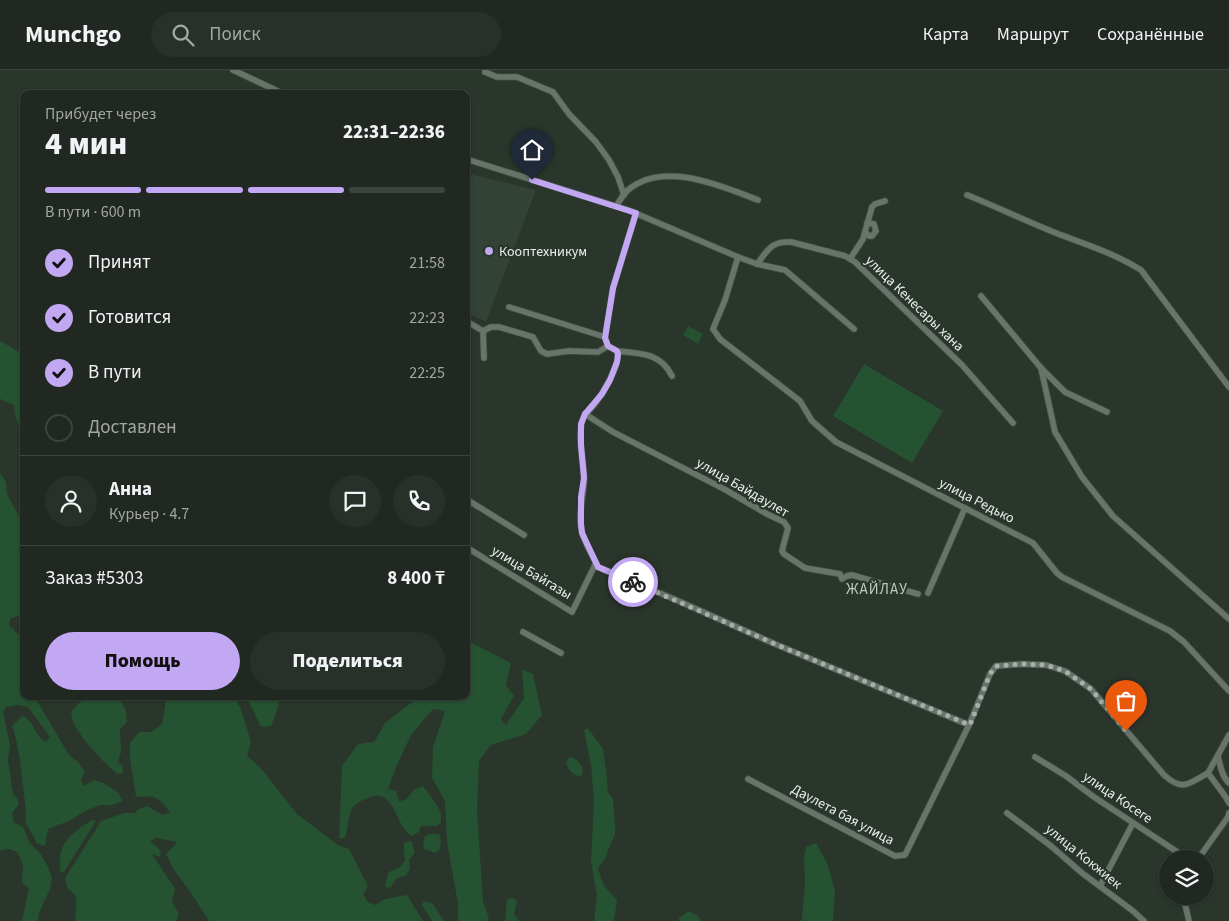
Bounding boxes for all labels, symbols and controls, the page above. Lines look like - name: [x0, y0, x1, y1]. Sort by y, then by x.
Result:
- search box: [151, 12, 501, 57]
- text: Munchgo: [25, 17, 121, 52]
- icon: search: [169, 21, 197, 49]
- text: Поиск: [209, 21, 261, 48]
- text: Карта: [923, 22, 969, 47]
- text: Маршрут: [997, 22, 1069, 47]
- text: Сохранённые: [1097, 22, 1204, 47]
- text: Прибудет через: [45, 103, 156, 125]
- text: 22:31–22:36: [343, 119, 445, 146]
- text: 4 мин: [45, 121, 127, 167]
- pin: [511, 129, 553, 180]
- icon: home: [518, 136, 546, 164]
- text: В пути · 600 m: [45, 201, 141, 223]
- place label: Кооптехникум: [499, 242, 587, 262]
- marker: Кооптехникум: [483, 245, 495, 257]
- icon: check: [45, 249, 73, 277]
- text: Принят: [88, 249, 151, 276]
- street label: улица Кенесары хана: [860, 251, 968, 356]
- text: 21:58: [409, 252, 445, 274]
- icon: check: [45, 304, 73, 332]
- text: Готовится: [88, 304, 171, 331]
- text: 22:23: [409, 307, 445, 329]
- icon: check: [45, 359, 73, 387]
- text: В пути: [88, 359, 142, 386]
- text: 22:25: [409, 362, 445, 384]
- text: Доставлен: [88, 414, 177, 441]
- street label: улица Байдаулет: [692, 453, 793, 523]
- street label: улица Редько: [935, 473, 1018, 529]
- button: person: [45, 475, 97, 527]
- button: chat: [329, 475, 381, 527]
- button: phone: [393, 475, 445, 527]
- text: Анна: [109, 476, 152, 503]
- text: Курьер · 4.7: [109, 503, 189, 525]
- street label: улица Байгазы: [487, 541, 576, 605]
- courier: [608, 557, 658, 607]
- text: Заказ #5303: [45, 565, 144, 592]
- text: 8 400 ₸: [387, 565, 445, 592]
- icon: bike: [619, 568, 647, 596]
- district label: ЖАЙЛАУ: [846, 579, 908, 600]
- button: Помощь: [45, 632, 240, 690]
- button: Поделиться: [250, 632, 445, 690]
- pin: [1105, 680, 1147, 731]
- icon: bag: [1112, 687, 1140, 715]
- street label: улица Косеге: [1079, 767, 1156, 829]
- street label: Даулета бая улица: [788, 779, 898, 850]
- street label: улица Кокжиек: [1041, 820, 1126, 894]
- map controls: [1159, 850, 1214, 905]
- button: layers: [1159, 850, 1214, 905]

